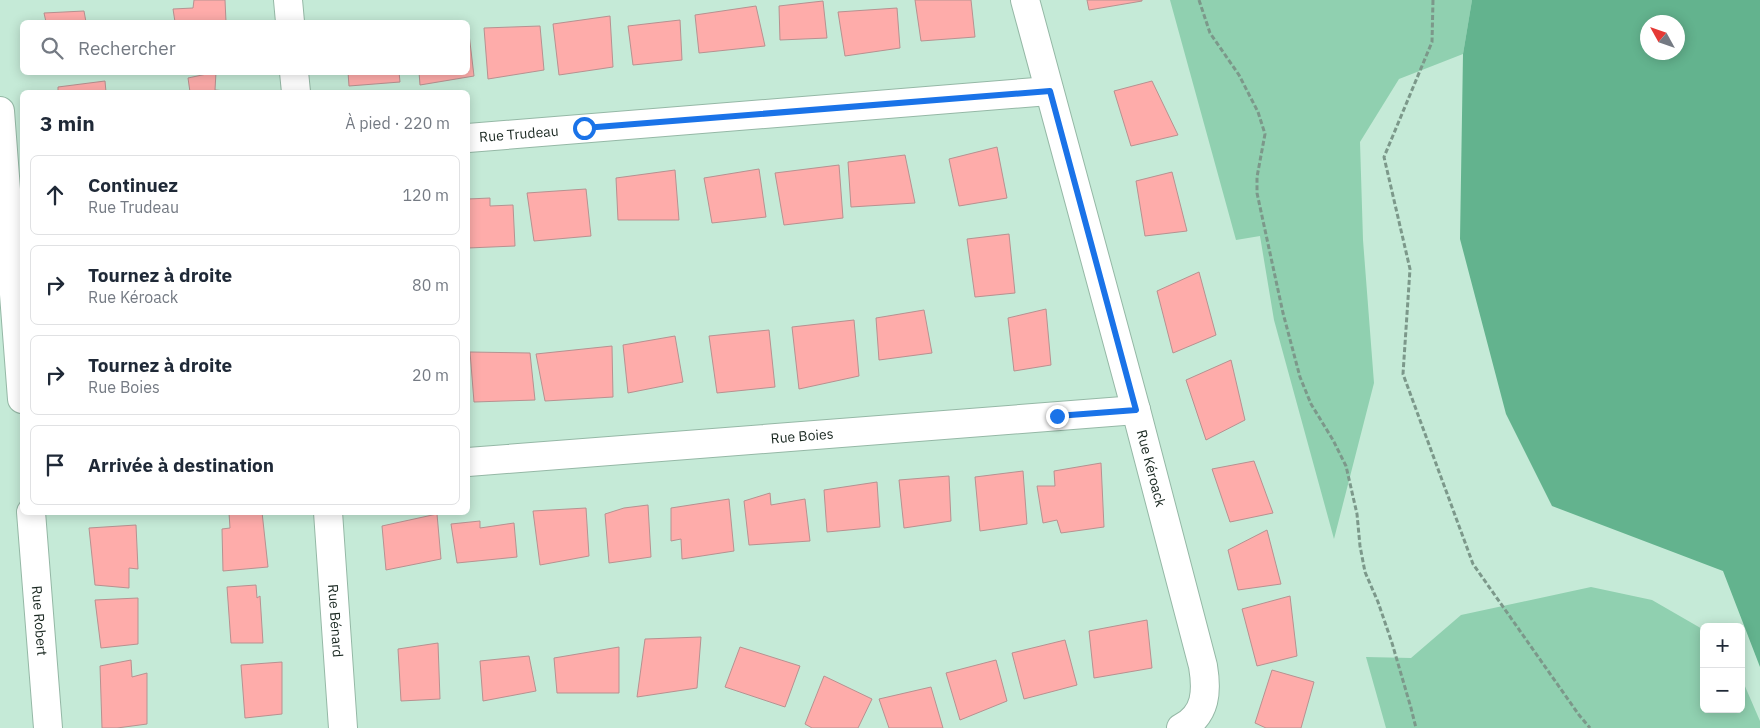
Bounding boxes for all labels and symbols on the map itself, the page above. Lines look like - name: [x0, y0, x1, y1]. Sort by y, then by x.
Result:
- north arrow: [1640, 15, 1685, 60]
- route start: [573, 117, 596, 140]
- street label: Rue Trudeau: [478, 122, 559, 146]
- route end: [1046, 405, 1069, 428]
- street label: Rue Boies: [770, 425, 834, 447]
- street label: Rue Kéroack: [1133, 428, 1170, 509]
- street label: Rue Bénard: [324, 584, 347, 658]
- street label: Rue Robert: [28, 585, 51, 657]

